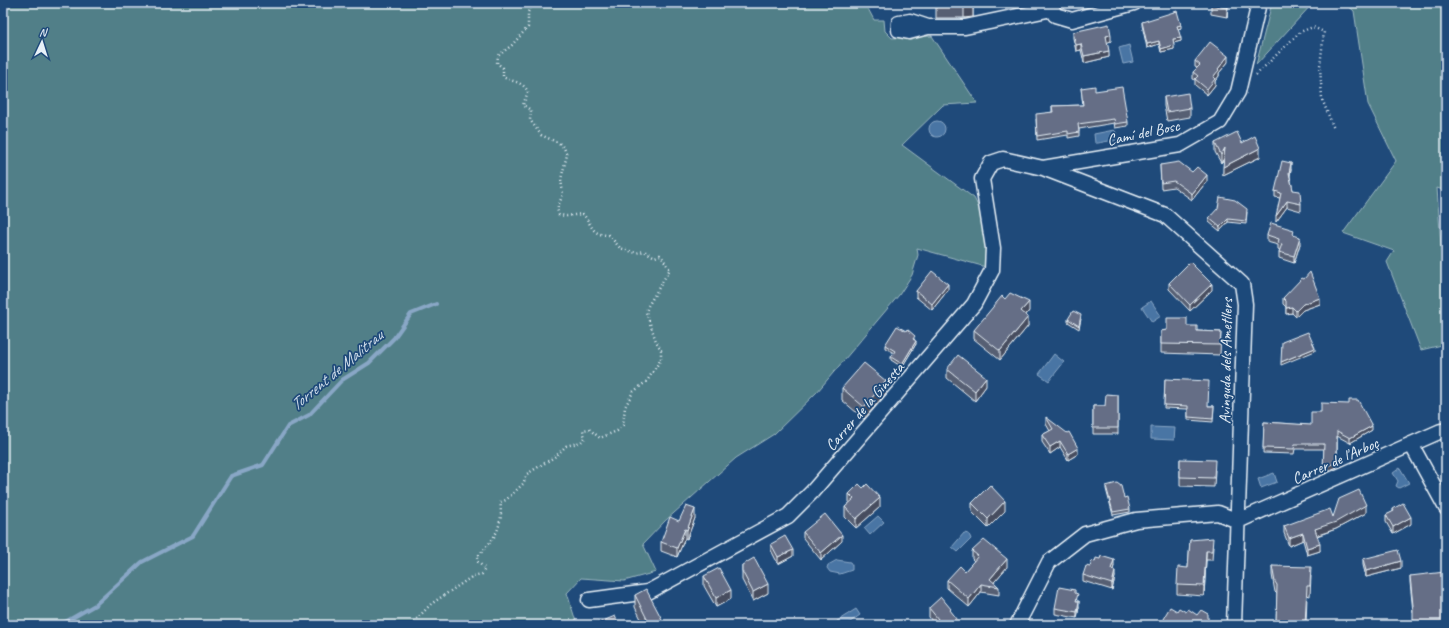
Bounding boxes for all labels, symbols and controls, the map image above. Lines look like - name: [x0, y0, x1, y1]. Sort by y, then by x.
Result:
- north arrow: [22, 22, 62, 62]
- text: N: [39, 25, 49, 39]
- street label: Camí del Bosc: [1105, 115, 1183, 150]
- street label: Avinguda dels Ametllers: [1215, 297, 1237, 424]
- water label: Torrent de Malitrau: [286, 324, 389, 415]
- street label: Carrer de la Ginesta: [821, 358, 909, 455]
- street label: Carrer de l'Arboç: [1289, 432, 1383, 489]

